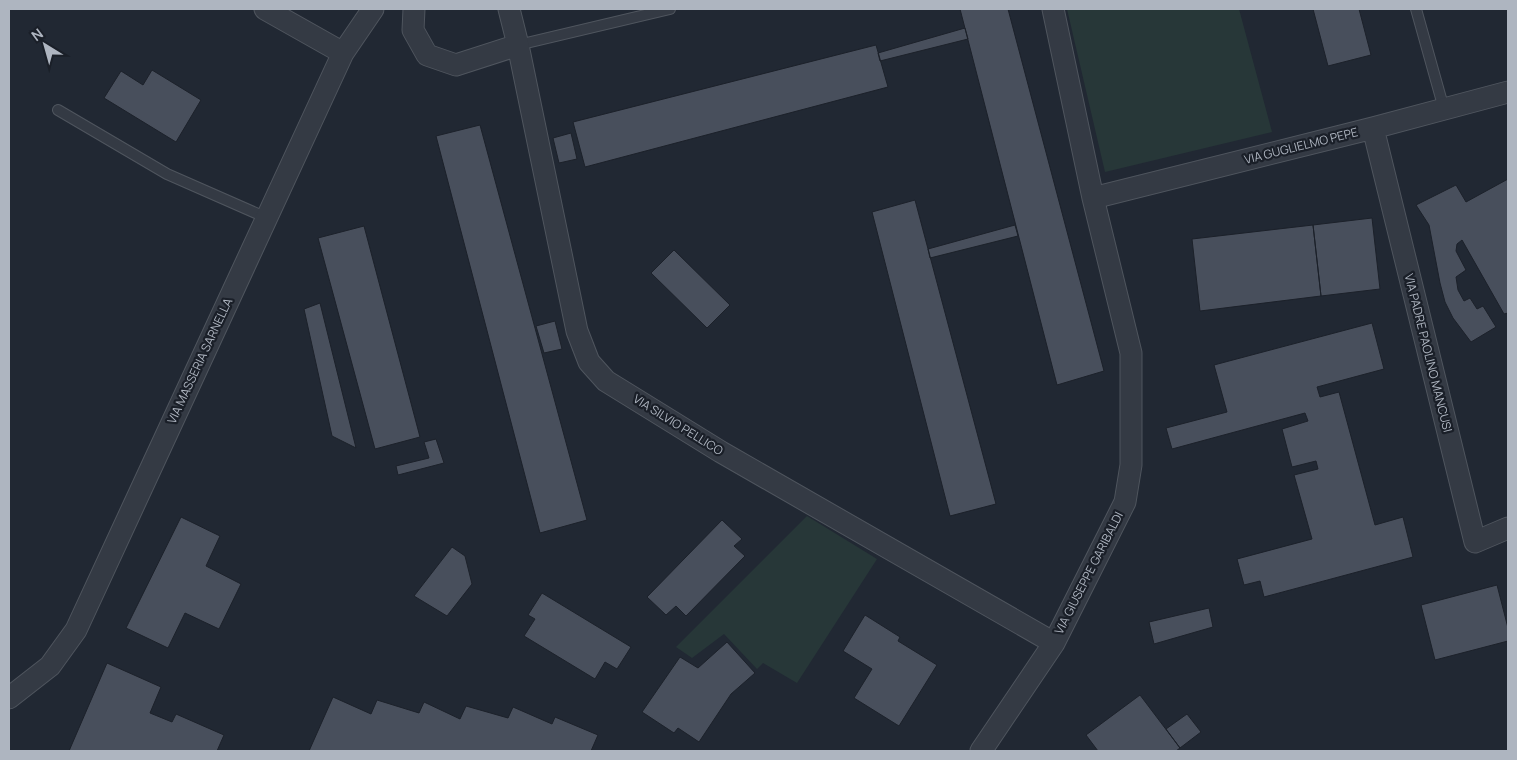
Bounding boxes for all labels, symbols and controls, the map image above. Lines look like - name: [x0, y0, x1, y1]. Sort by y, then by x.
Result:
- north arrow: [20, 20, 70, 70]
- text: N: [27, 24, 47, 45]
- street label: VIA GUGLIELMO PEPE: [1242, 123, 1360, 168]
- street label: VIA PADRE PAOLINO MANCUSI: [1401, 272, 1456, 434]
- street label: VIA MASSERIA SARNELLA: [163, 295, 236, 427]
- street label: VIA SILVIO PELLICO: [630, 390, 727, 459]
- street label: VIA GIUSEPPE GARIBALDI: [1050, 509, 1127, 637]

